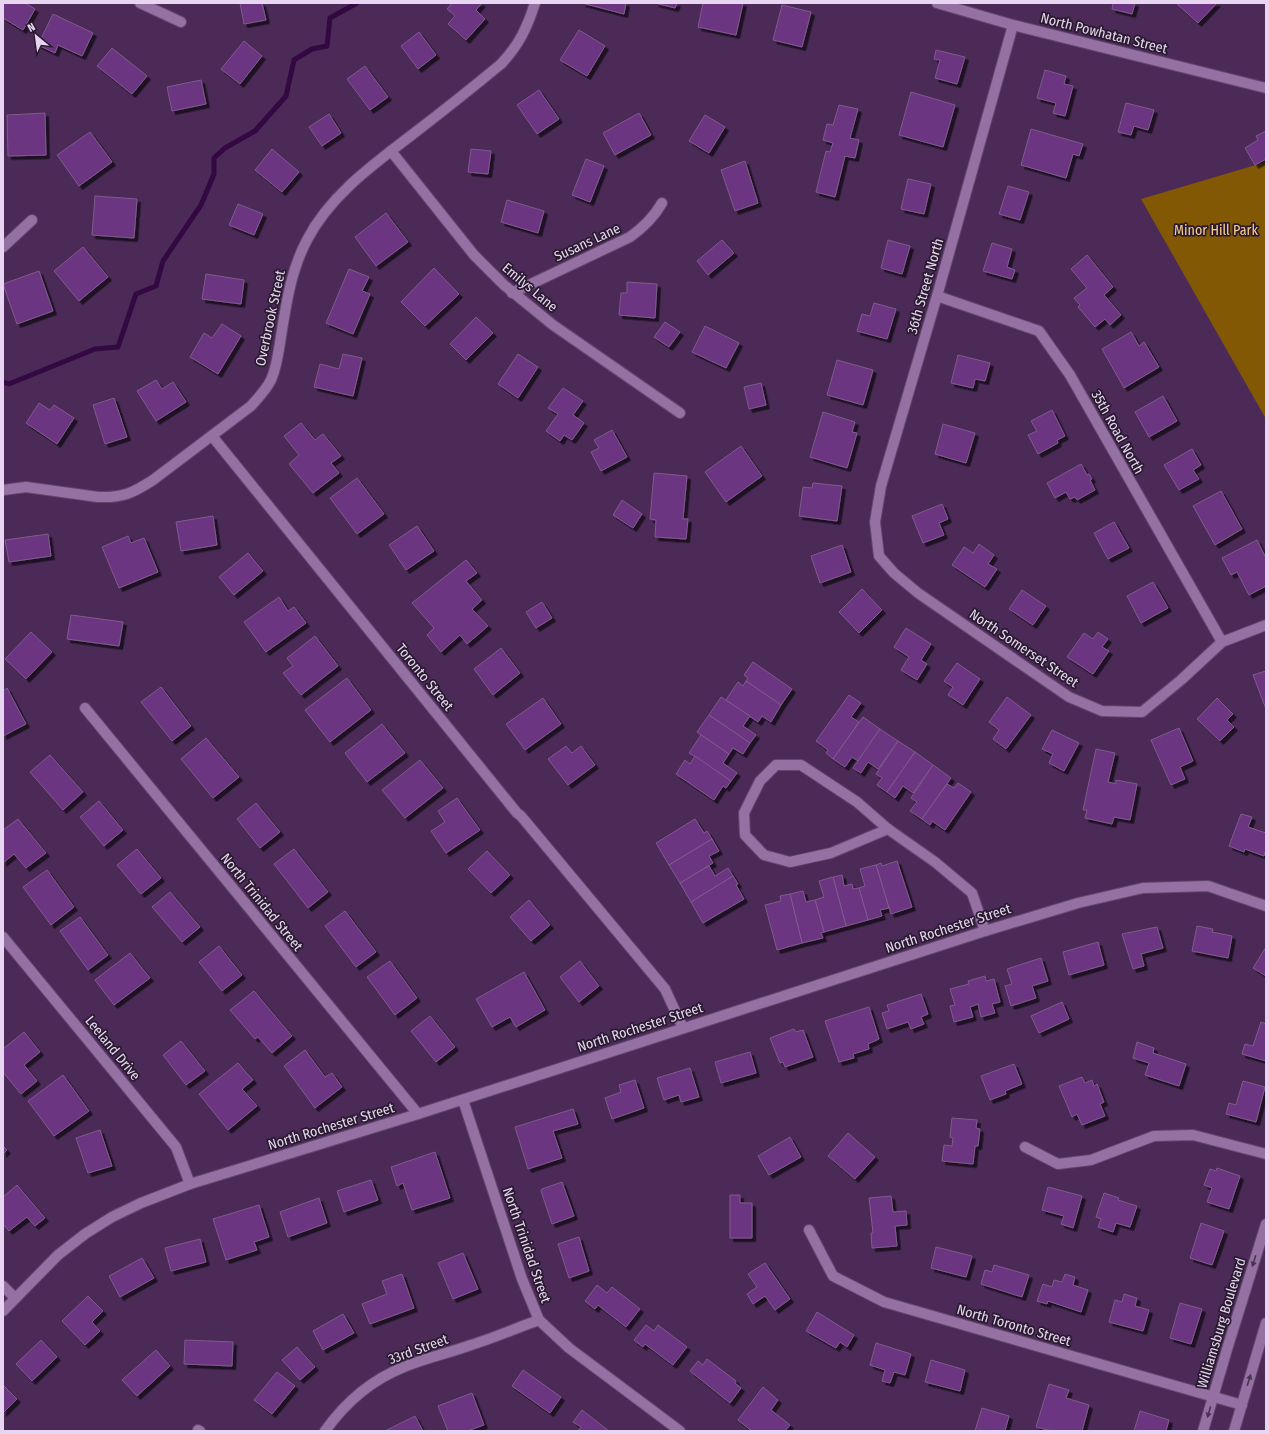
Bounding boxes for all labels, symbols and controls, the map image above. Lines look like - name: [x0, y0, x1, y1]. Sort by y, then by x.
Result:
- street label: North Powhatan Street: [1039, 9, 1169, 58]
- north arrow: [16, 16, 56, 56]
- text: N: [25, 20, 37, 35]
- street label: Susans Lane: [551, 220, 623, 265]
- park label: Minor Hill Park: [1174, 222, 1258, 239]
- street label: 36th Street North: [904, 236, 947, 336]
- street label: Emilys Lane: [499, 259, 561, 315]
- street label: Overbrook Street: [252, 268, 289, 368]
- street label: 35th Road North: [1088, 387, 1148, 477]
- street label: North Somerset Street: [966, 606, 1082, 691]
- street label: Toronto Street: [392, 640, 457, 715]
- street label: North Trinidad Street: [217, 850, 307, 955]
- street label: North Rochester Street: [883, 900, 1013, 957]
- street label: North Rochester Street: [575, 999, 705, 1056]
- street label: Leeland Drive: [81, 1013, 144, 1084]
- street label: North Rochester Street: [266, 1099, 397, 1154]
- street label: North Trinidad Street: [499, 1185, 554, 1306]
- one-way arrow: [1251, 1255, 1257, 1267]
- street label: Williamsburg Boulevard: [1194, 1256, 1249, 1390]
- street label: North Toronto Street: [955, 1301, 1073, 1350]
- street label: 33rd Street: [386, 1331, 451, 1368]
- one-way arrow: [1246, 1374, 1252, 1386]
- one-way arrow: [1206, 1406, 1212, 1418]

